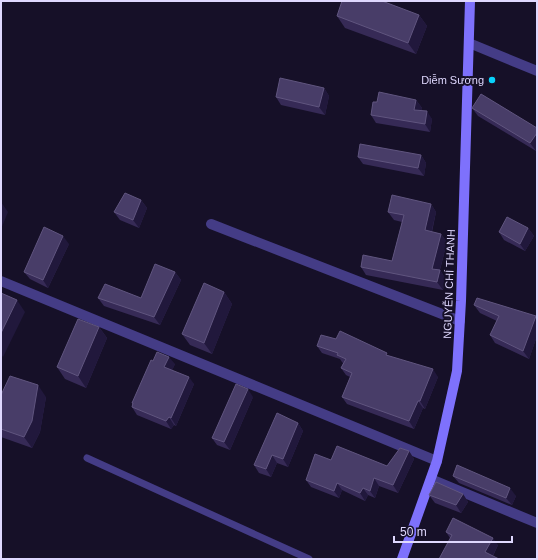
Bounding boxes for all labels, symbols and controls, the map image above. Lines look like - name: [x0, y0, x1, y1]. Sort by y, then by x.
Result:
- place label: Diễm Sương: [421, 74, 484, 86]
- marker: Diễm Sương: [487, 75, 497, 85]
- street label: NGUYỄN CHÍ THANH: [441, 229, 457, 339]
- scale bar: [394, 518, 512, 544]
- text: 50 m: [400, 525, 427, 539]

